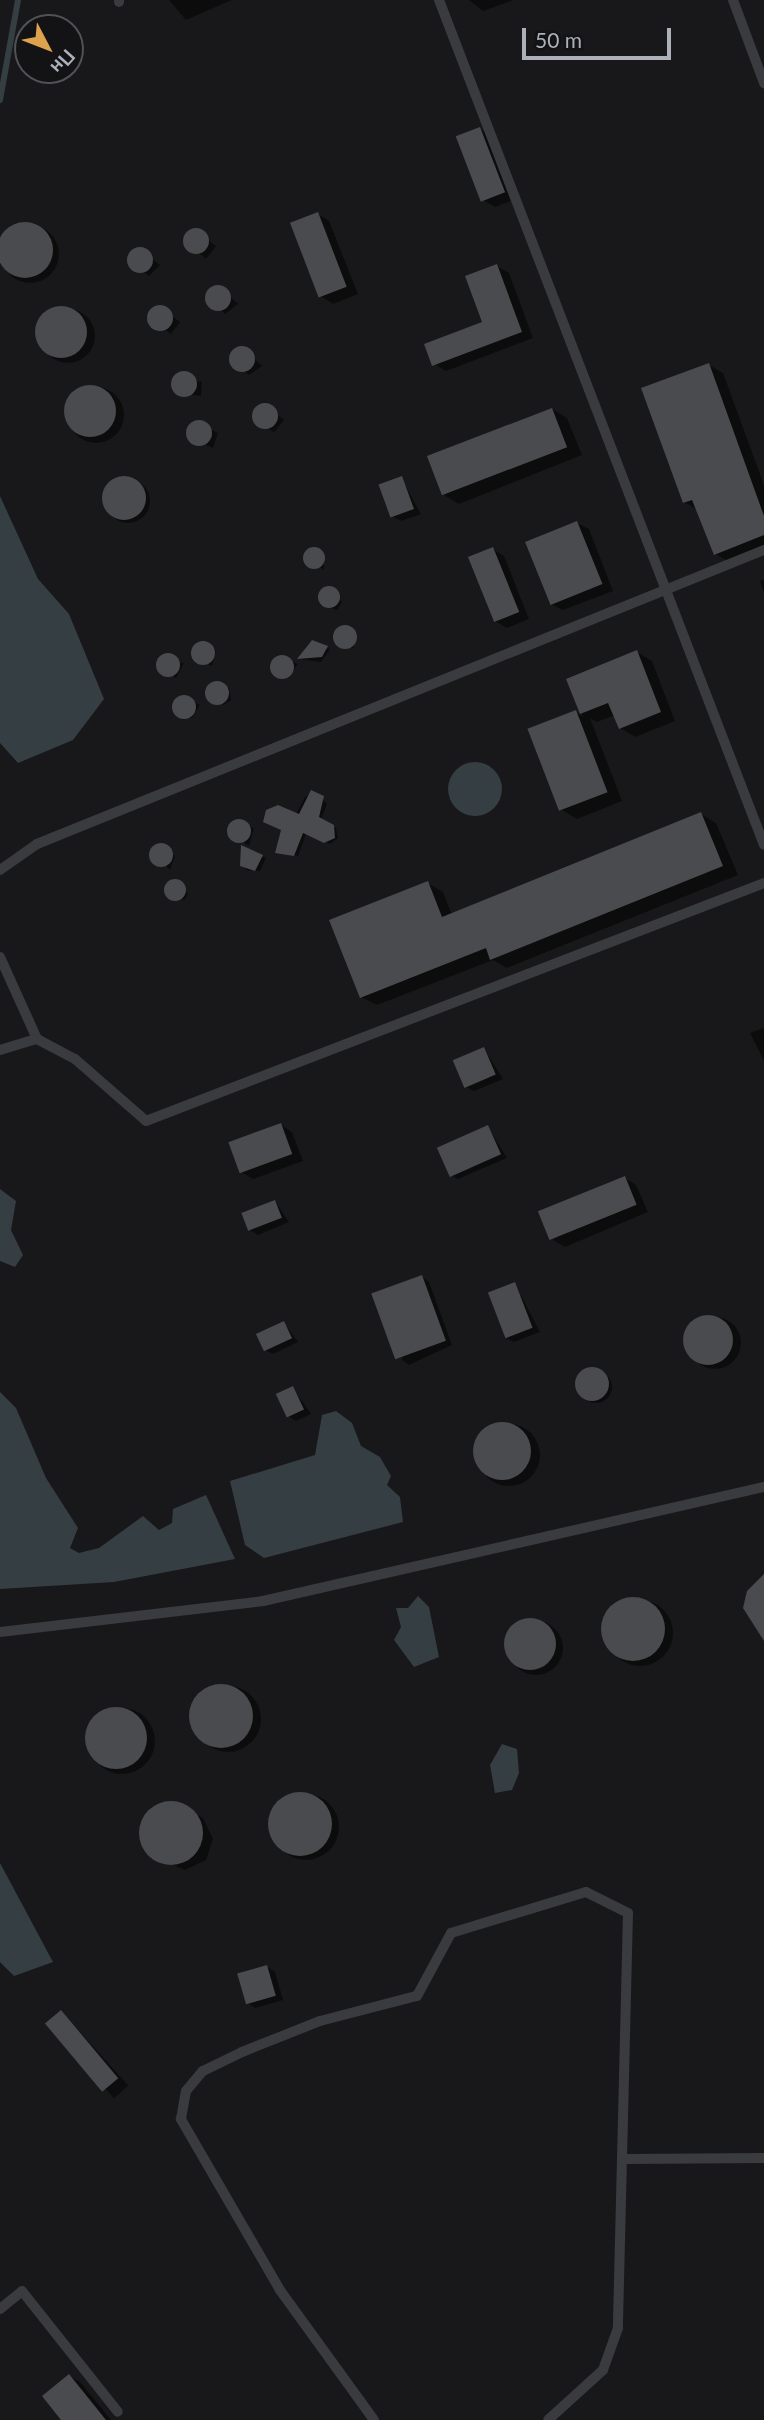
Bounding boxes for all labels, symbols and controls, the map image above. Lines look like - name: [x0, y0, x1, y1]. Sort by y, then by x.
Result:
- north arrow: [14, 14, 84, 84]
- scale bar: [526, 14, 675, 58]
- text: 50 m: [535, 27, 582, 52]
- text: Пн: [47, 45, 80, 79]

